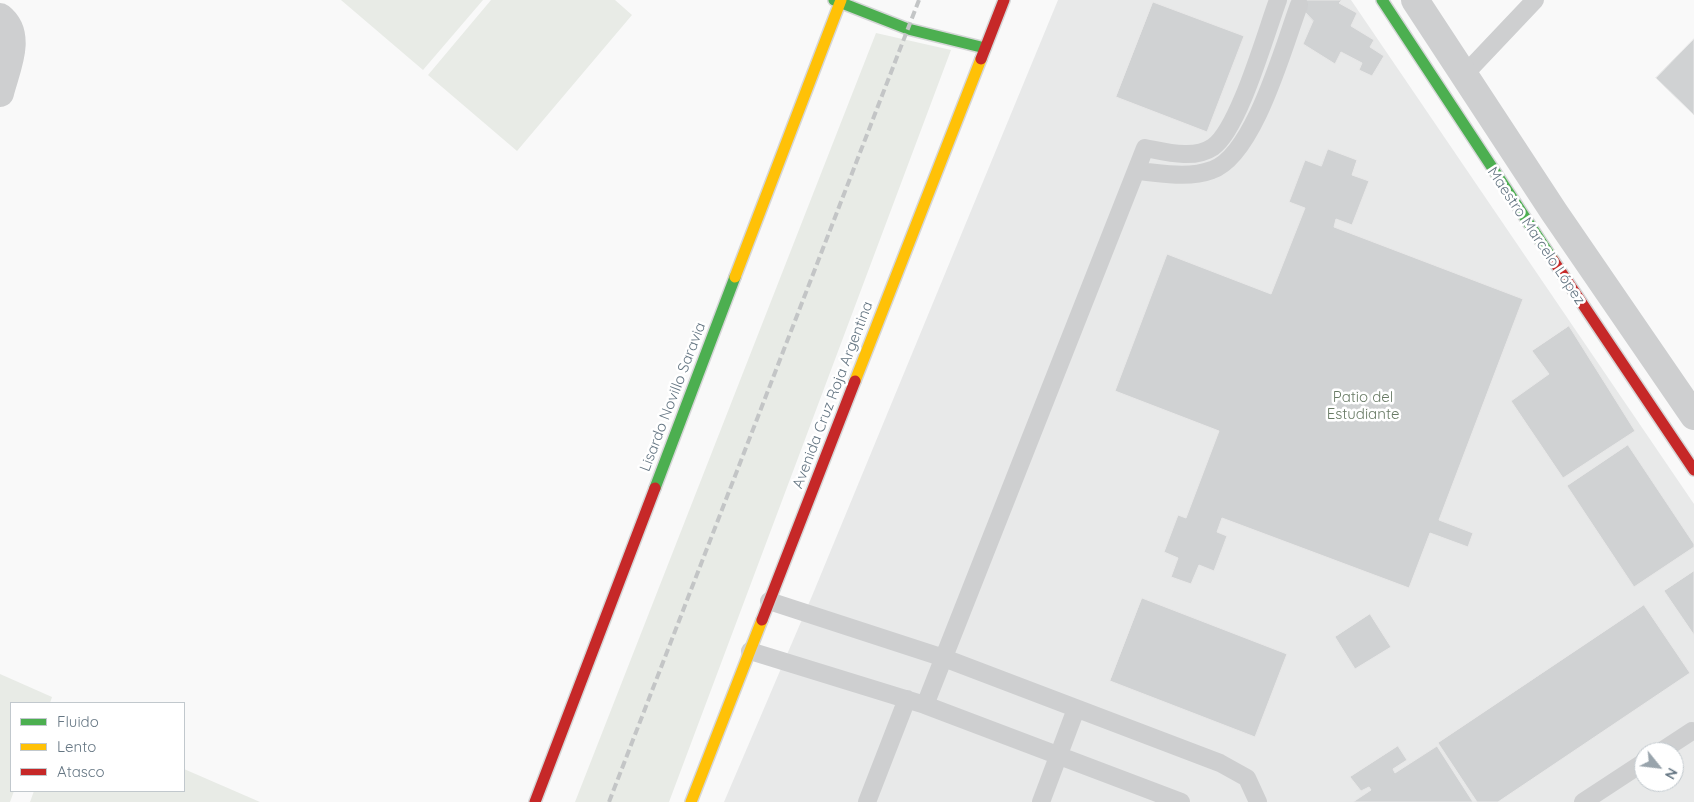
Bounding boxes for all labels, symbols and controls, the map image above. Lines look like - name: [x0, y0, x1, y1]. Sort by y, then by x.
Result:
- street label: Maestro Marcelo López: [1483, 164, 1589, 308]
- street label: Avenida Cruz Roja Argentina: [789, 299, 877, 491]
- street label: Lisardo Novillo Saravia: [636, 320, 710, 474]
- park label: Patio del Estudiante: [1327, 388, 1399, 423]
- legend: [10, 702, 185, 792]
- text: Fluido: [57, 712, 99, 731]
- text: Lento: [57, 737, 96, 756]
- north arrow: [1634, 742, 1684, 792]
- text: Atasco: [57, 762, 105, 781]
- text: N: [1661, 765, 1682, 783]

